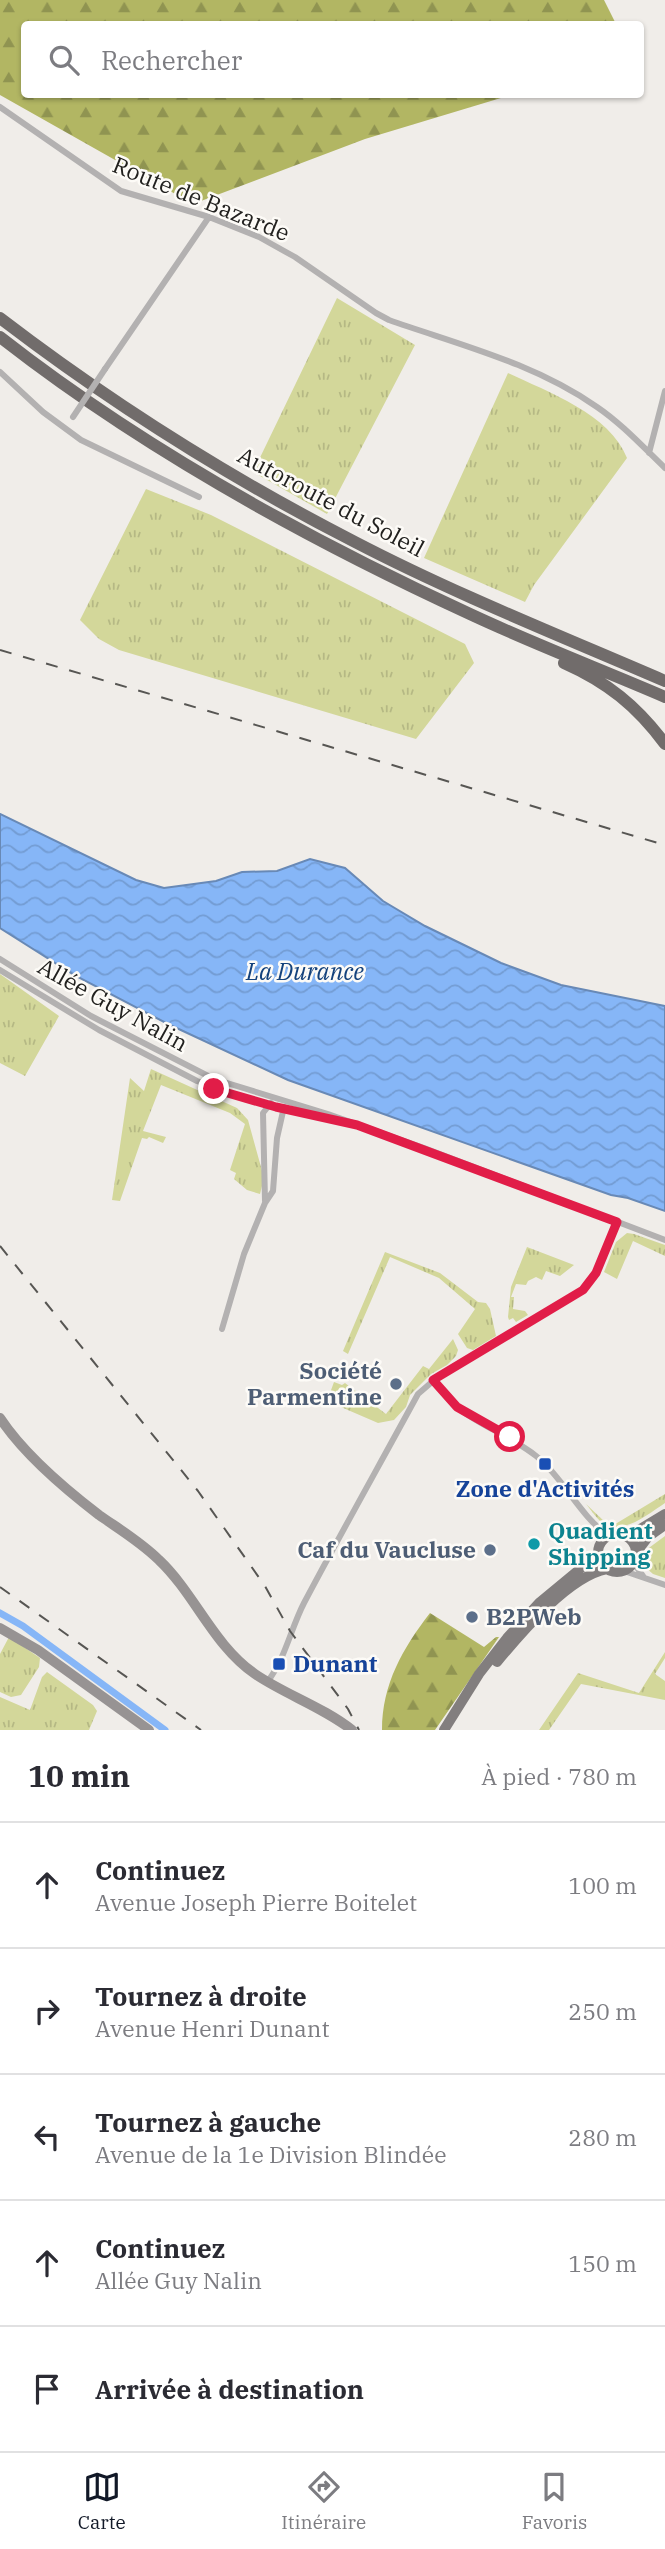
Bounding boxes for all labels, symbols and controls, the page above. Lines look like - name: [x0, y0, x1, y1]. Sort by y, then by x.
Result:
- search box: [21, 21, 644, 98]
- icon: search: [45, 41, 83, 79]
- text: Rechercher: [101, 43, 242, 77]
- street label: Route de Bazarde: [108, 149, 294, 247]
- street label: Autoroute du Soleil: [233, 439, 430, 563]
- street label: Allée Guy Nalin: [33, 951, 194, 1058]
- water label: La Durance: [245, 955, 364, 987]
- route end: [198, 1073, 229, 1104]
- place label: Société Parmentine: [247, 1355, 382, 1411]
- marker: Société Parmentine: [388, 1376, 404, 1392]
- route start: [494, 1421, 525, 1452]
- marker: Zone d'Activités: [537, 1456, 553, 1472]
- place label: Zone d'Activités: [456, 1473, 634, 1503]
- place label: Quadient Shipping: [548, 1515, 653, 1571]
- place label: Caf du Vaucluse: [297, 1534, 476, 1564]
- marker: Quadient Shipping: [526, 1536, 542, 1552]
- marker: Caf du Vaucluse: [482, 1542, 498, 1558]
- place label: B2PWeb: [486, 1601, 582, 1631]
- marker: B2PWeb: [464, 1609, 480, 1625]
- place label: Dunant: [293, 1648, 378, 1678]
- marker: Dunant: [271, 1656, 287, 1672]
- text: 10 min: [28, 1756, 130, 1795]
- text: À pied · 780 m: [481, 1761, 637, 1791]
- text: Continuez: [95, 1853, 225, 1887]
- icon: ahead: [28, 1866, 66, 1904]
- text: 100 m: [568, 1870, 637, 1900]
- text: Avenue Joseph Pierre Boitelet: [95, 1887, 417, 1917]
- text: Tournez à droite: [95, 1979, 307, 2013]
- icon: right: [28, 1992, 66, 2030]
- text: 250 m: [568, 1996, 637, 2026]
- text: Avenue Henri Dunant: [95, 2013, 330, 2043]
- text: Tournez à gauche: [95, 2105, 321, 2139]
- icon: left: [28, 2118, 66, 2156]
- text: 280 m: [568, 2122, 637, 2152]
- text: Avenue de la 1e Division Blindée: [95, 2139, 446, 2169]
- text: Continuez: [95, 2231, 225, 2265]
- icon: ahead: [28, 2244, 66, 2282]
- text: 150 m: [568, 2248, 637, 2278]
- text: Allée Guy Nalin: [95, 2265, 262, 2295]
- icon: arrive: [28, 2370, 66, 2408]
- text: Arrivée à destination: [95, 2372, 364, 2406]
- tab: Carte: [78, 2468, 126, 2534]
- tab: Itinéraire: [281, 2468, 366, 2534]
- tab: Favoris: [522, 2468, 587, 2534]

